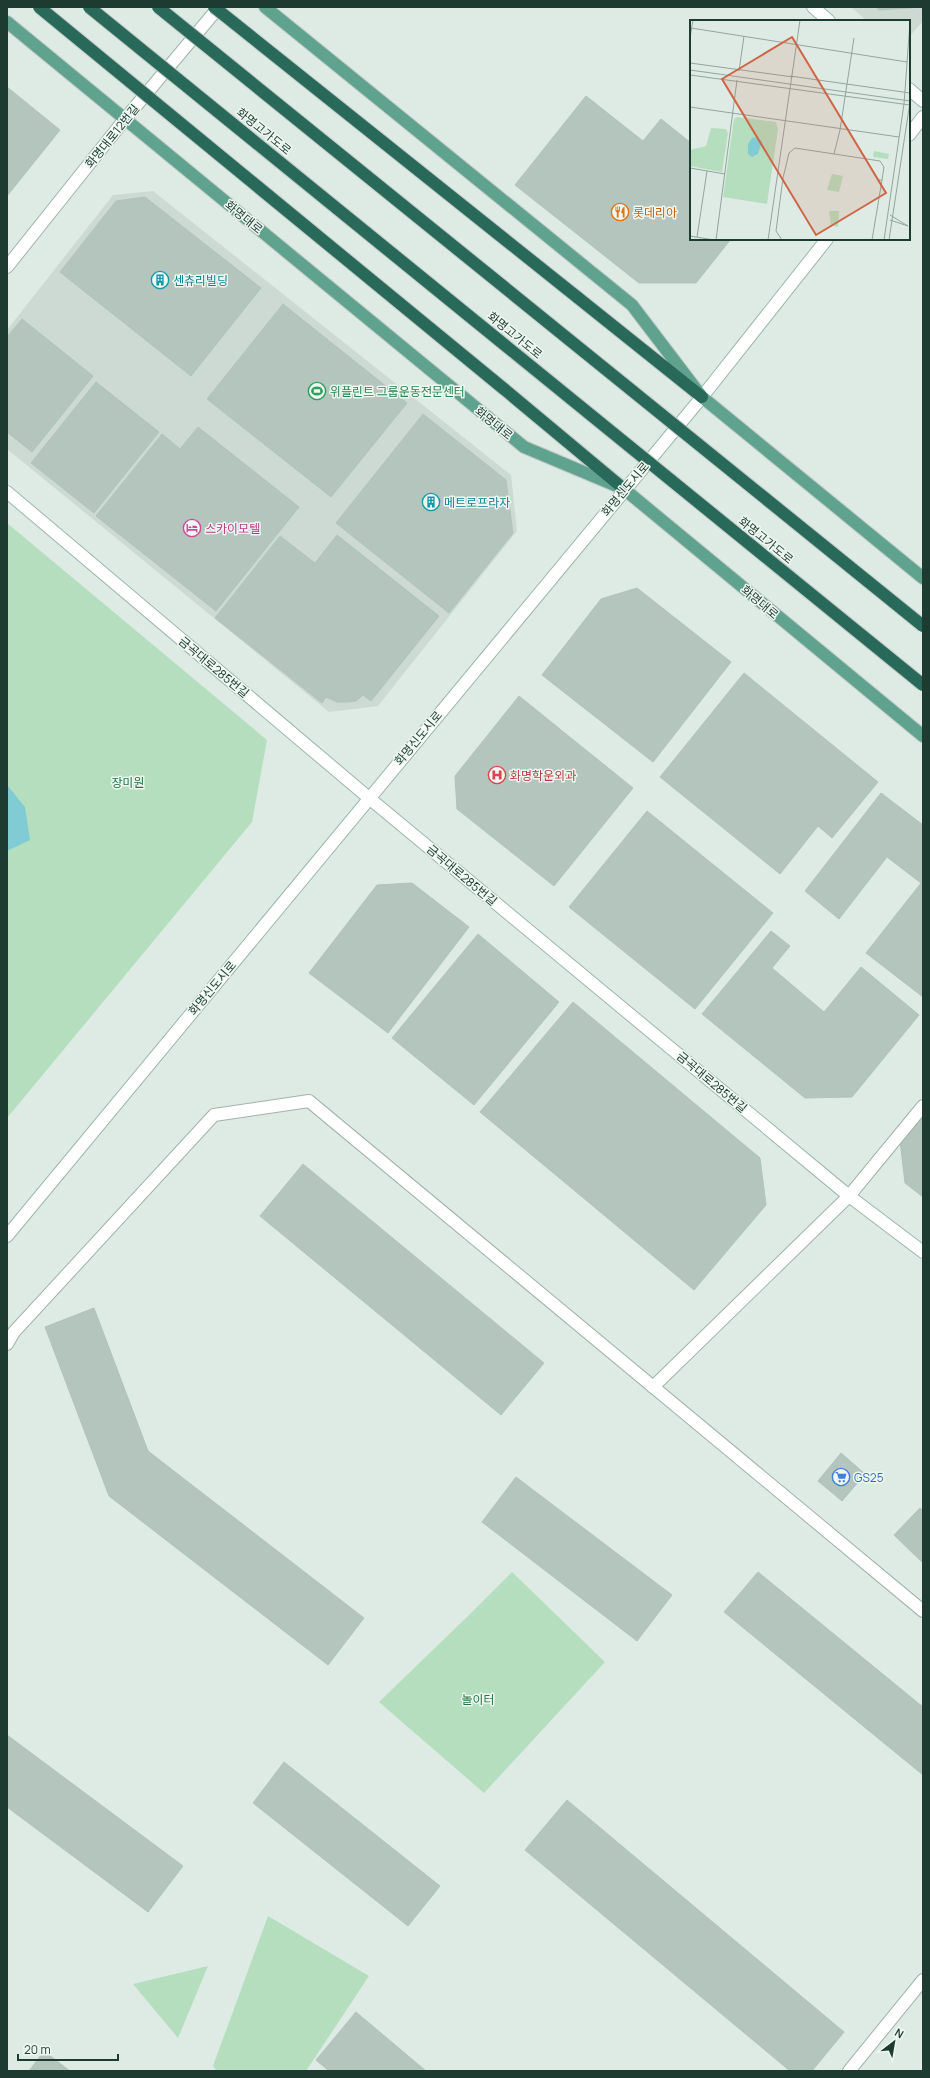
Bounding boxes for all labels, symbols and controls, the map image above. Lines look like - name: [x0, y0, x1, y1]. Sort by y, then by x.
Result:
- inset map: [690, 20, 910, 240]
- street label: 화명대로12번길: [81, 100, 143, 172]
- street label: 화명고가도로: [233, 104, 295, 158]
- street label: 화명대로: [221, 196, 267, 238]
- restaurant icon: 롯데리아: [610, 202, 630, 222]
- place label: 롯데리아: [633, 204, 677, 221]
- building icon: 센츄리빌딩: [150, 270, 170, 290]
- place label: 센츄리빌딩: [173, 272, 228, 289]
- street label: 화명고가도로: [484, 308, 546, 362]
- sports icon: 위플린트 그룹운동전문센터: [307, 381, 327, 401]
- place label: 위플린트 그룹운동전문센터: [330, 383, 465, 400]
- street label: 화명대로: [471, 402, 517, 444]
- street label: 화명신도시로: [597, 458, 653, 520]
- building icon: 메트로프라자: [421, 492, 441, 512]
- place label: 메트로프라자: [444, 494, 510, 511]
- street label: 화명고가도로: [735, 513, 797, 567]
- hotel icon: 스카이모텔: [182, 518, 202, 538]
- place label: 스카이모텔: [205, 520, 260, 537]
- street label: 화명대로: [738, 581, 782, 623]
- street label: 금곡대로285번길: [175, 633, 253, 701]
- street label: 화명신도시로: [390, 707, 446, 769]
- hospital icon: 화명학운외과: [487, 765, 507, 785]
- place label: 화명학운외과: [510, 767, 576, 784]
- park label: 장미원: [111, 774, 145, 791]
- street label: 금곡대로285번길: [423, 841, 501, 909]
- street label: 화명신도시로: [184, 957, 240, 1019]
- street label: 금곡대로285번길: [673, 1048, 751, 1116]
- supermarket icon: GS25: [831, 1467, 851, 1487]
- place label: GS25: [854, 1469, 884, 1486]
- park label: 놀이터: [461, 1691, 495, 1708]
- north arrow: [874, 2022, 914, 2062]
- text: N: [892, 2025, 907, 2042]
- scale bar: [18, 2036, 118, 2062]
- text: 20 m: [24, 2041, 51, 2058]

